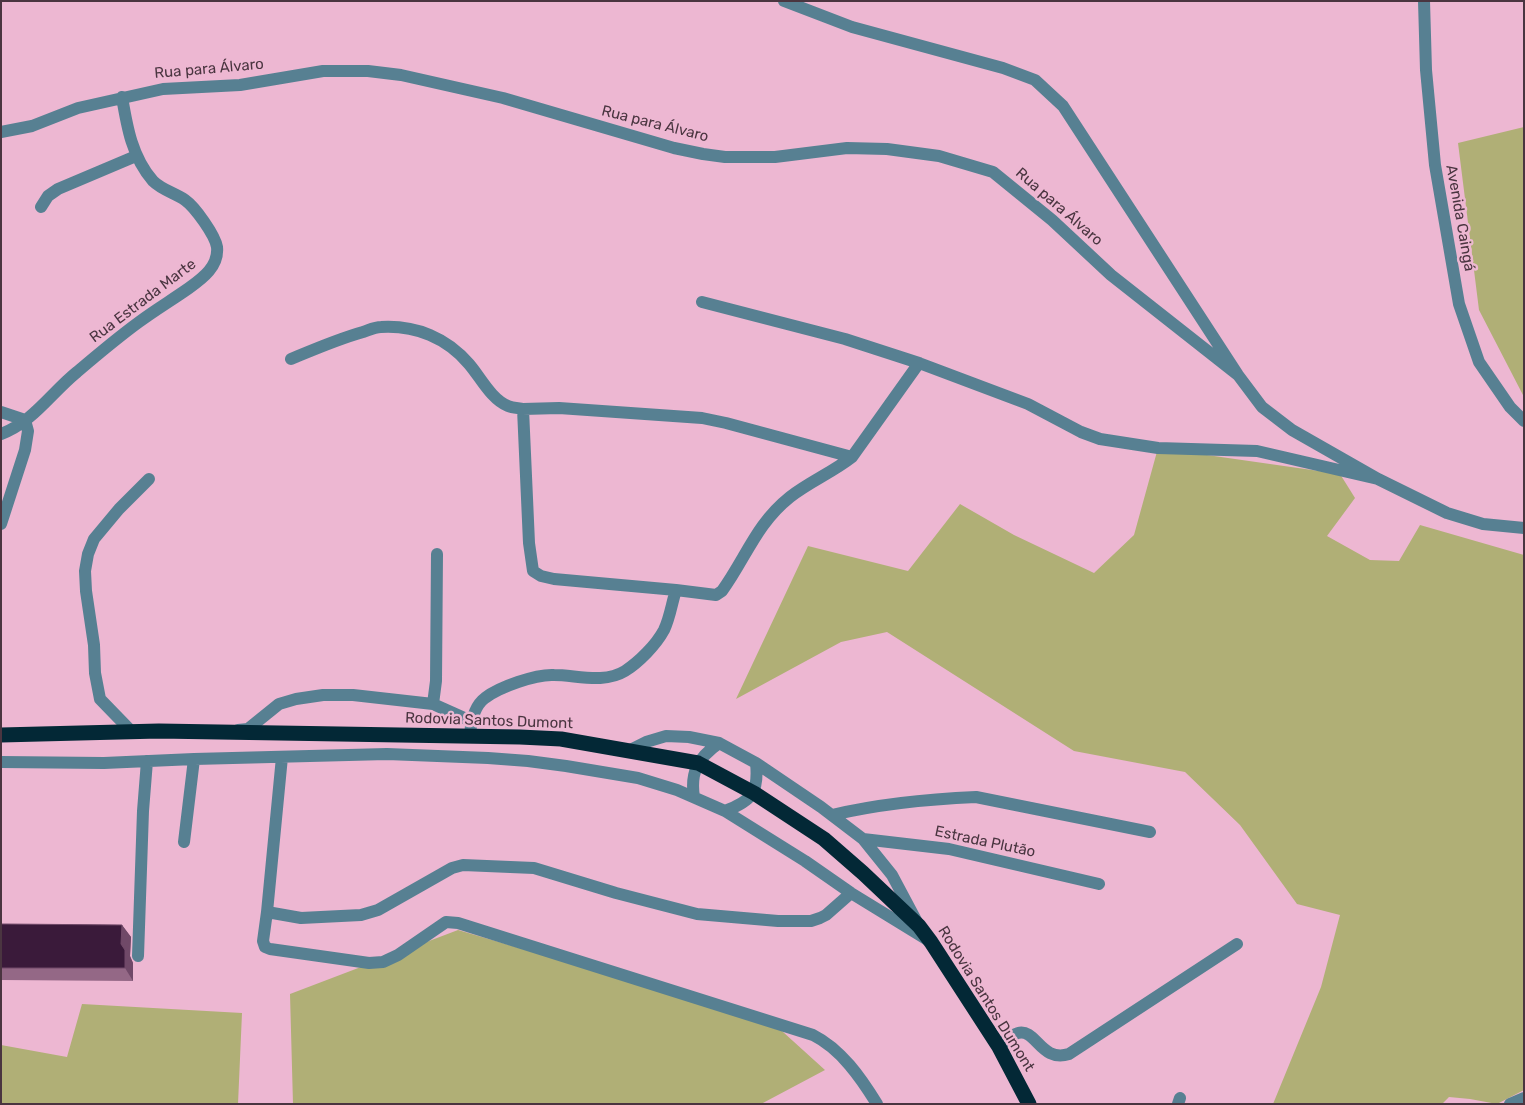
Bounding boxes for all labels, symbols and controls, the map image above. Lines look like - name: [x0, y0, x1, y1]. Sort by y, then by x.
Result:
- street label: Rua para Álvaro: [154, 55, 264, 83]
- street label: Rua para Álvaro: [600, 102, 710, 146]
- street label: Avenida Caingá: [1442, 163, 1478, 273]
- street label: Rua para Álvaro: [1012, 164, 1106, 250]
- street label: Rua Estrada Marte: [86, 255, 200, 347]
- street label: Rodovia Santos Dumont: [405, 709, 573, 733]
- street label: Estrada Plutão: [933, 823, 1037, 861]
- street label: Rodovia Santos Dumont: [934, 923, 1038, 1075]

